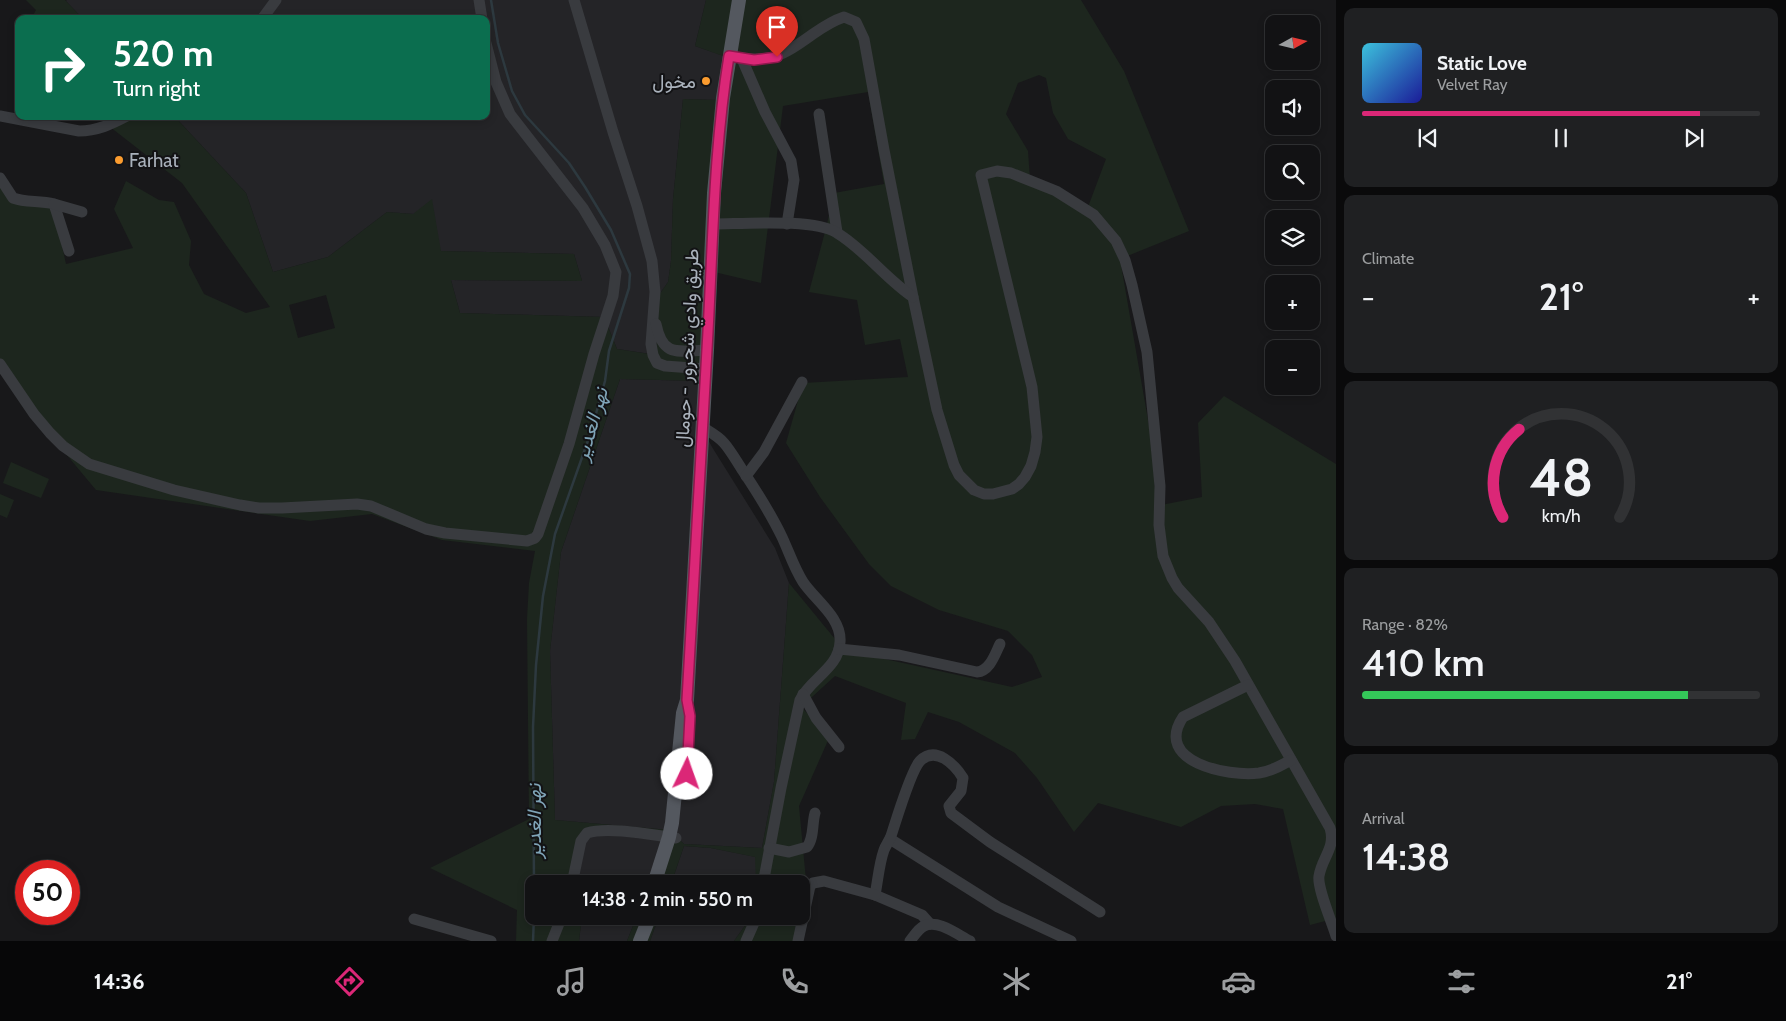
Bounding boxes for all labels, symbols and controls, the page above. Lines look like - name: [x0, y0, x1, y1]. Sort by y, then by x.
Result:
- pin: [756, 6, 798, 57]
- icon: arrive: [763, 13, 791, 41]
- north arrow: [1265, 15, 1320, 70]
- map controls: [1265, 15, 1320, 395]
- text: 520 m: [113, 32, 213, 75]
- icon: right: [30, 35, 95, 100]
- text: Static Love: [1437, 52, 1527, 75]
- place label: مخول: [652, 70, 696, 93]
- text: Turn right: [113, 75, 200, 102]
- marker: مخول: [700, 75, 712, 87]
- text: Velvet Ray: [1437, 75, 1508, 94]
- button: sound: [1265, 80, 1320, 135]
- icon: previous: [1414, 124, 1442, 152]
- icon: pause: [1547, 124, 1575, 152]
- icon: next: [1680, 124, 1708, 152]
- button: search: [1265, 145, 1320, 200]
- place label: Farhat: [129, 149, 179, 172]
- marker: Farhat: [113, 154, 125, 166]
- button: layers: [1265, 210, 1320, 265]
- street label: طريق وادي شحرور - حومال: [670, 248, 708, 448]
- text: Climate: [1362, 249, 1414, 268]
- text: 21°: [1539, 273, 1583, 320]
- button: +: [1265, 275, 1320, 330]
- text: −: [1362, 280, 1374, 314]
- text: +: [1748, 280, 1760, 314]
- button: −: [1265, 340, 1320, 395]
- water label: نهر الغدير: [569, 384, 614, 465]
- text: 48: [1529, 446, 1593, 509]
- text: km/h: [1541, 505, 1581, 526]
- text: Range · 82%: [1362, 615, 1448, 634]
- text: 410 km: [1362, 639, 1485, 686]
- position arrow: [660, 747, 712, 799]
- water label: نهر الغدير: [522, 782, 547, 860]
- text: Arrival: [1362, 809, 1405, 828]
- text: 14:38: [1362, 833, 1450, 880]
- speed limit sign: 50: [15, 860, 80, 925]
- text: 14:38 · 2 min · 550 m: [582, 888, 753, 911]
- icon: directions: [332, 964, 367, 999]
- icon: music: [554, 964, 589, 999]
- icon: phone: [777, 964, 812, 999]
- icon: climate: [999, 964, 1034, 999]
- icon: car: [1221, 964, 1256, 999]
- icon: filters: [1444, 964, 1479, 999]
- text: 14:36: [94, 968, 145, 995]
- text: 21°: [1666, 968, 1692, 995]

